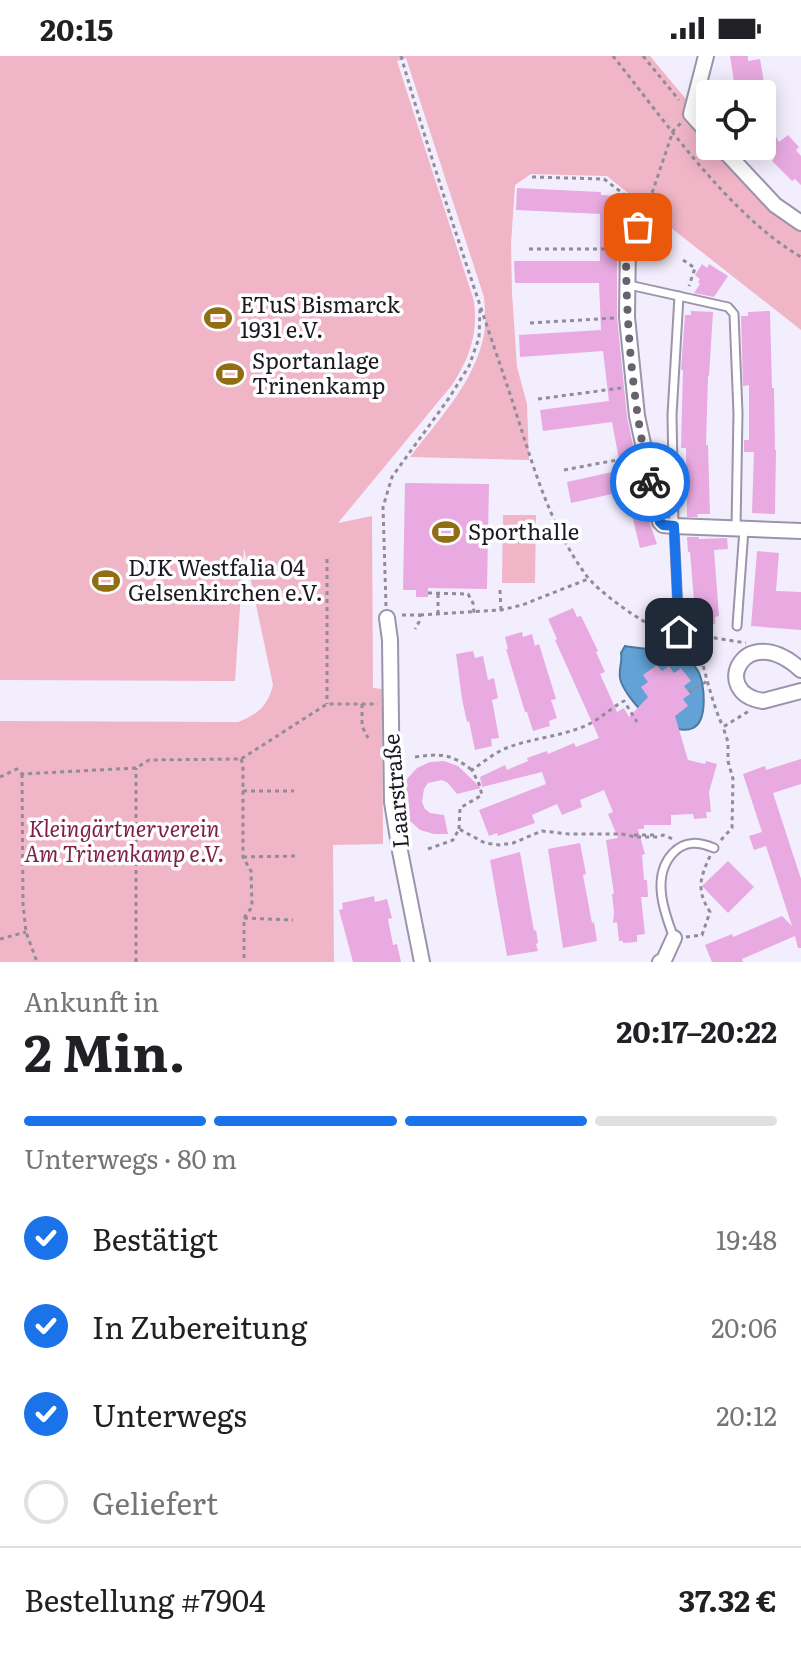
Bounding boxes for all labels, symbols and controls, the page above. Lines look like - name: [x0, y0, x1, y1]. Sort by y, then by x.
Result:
- text: 20:15: [40, 6, 113, 50]
- map controls: [696, 80, 776, 160]
- button: locate: [696, 80, 776, 160]
- pin: [604, 193, 672, 261]
- icon: bag: [616, 205, 660, 249]
- place label: ETuS Bismarck 1931 e.V.: [240, 287, 400, 345]
- sports icon: ETuS Bismarck 1931 e.V.: [203, 303, 233, 333]
- place label: Sportanlage Trinenkamp: [252, 343, 385, 401]
- sports icon: Sportanlage Trinenkamp: [215, 359, 245, 389]
- courier: [610, 442, 690, 522]
- icon: bike: [628, 460, 672, 504]
- place label: Sporthalle: [468, 514, 579, 547]
- sports icon: Sporthalle: [431, 517, 461, 547]
- place label: DJK Westfalia 04 Gelsenkirchen e.V.: [128, 550, 323, 608]
- sports icon: DJK Westfalia 04 Gelsenkirchen e.V.: [91, 566, 121, 596]
- pin: [645, 598, 713, 666]
- icon: home: [657, 610, 701, 654]
- street label: Laarstraße: [373, 733, 416, 850]
- park label: Kleingärtnerverein Am Trinenkamp e.V.: [24, 811, 224, 869]
- text: Ankunft in: [24, 981, 159, 1020]
- text: 20:17–20:22: [616, 1008, 777, 1052]
- text: 2 Min.: [24, 1011, 186, 1088]
- text: Unterwegs · 80 m: [24, 1138, 237, 1177]
- icon: check: [24, 1216, 68, 1260]
- text: Bestätigt: [92, 1216, 218, 1260]
- text: 19:48: [716, 1219, 777, 1258]
- icon: check: [24, 1304, 68, 1348]
- text: In Zubereitung: [92, 1304, 307, 1348]
- text: 20:06: [711, 1307, 777, 1346]
- icon: check: [24, 1392, 68, 1436]
- text: Unterwegs: [92, 1392, 247, 1436]
- text: 20:12: [716, 1395, 777, 1434]
- text: Geliefert: [92, 1480, 218, 1524]
- text: Bestellung #7904: [24, 1577, 266, 1621]
- text: 37.32 €: [679, 1577, 777, 1621]

